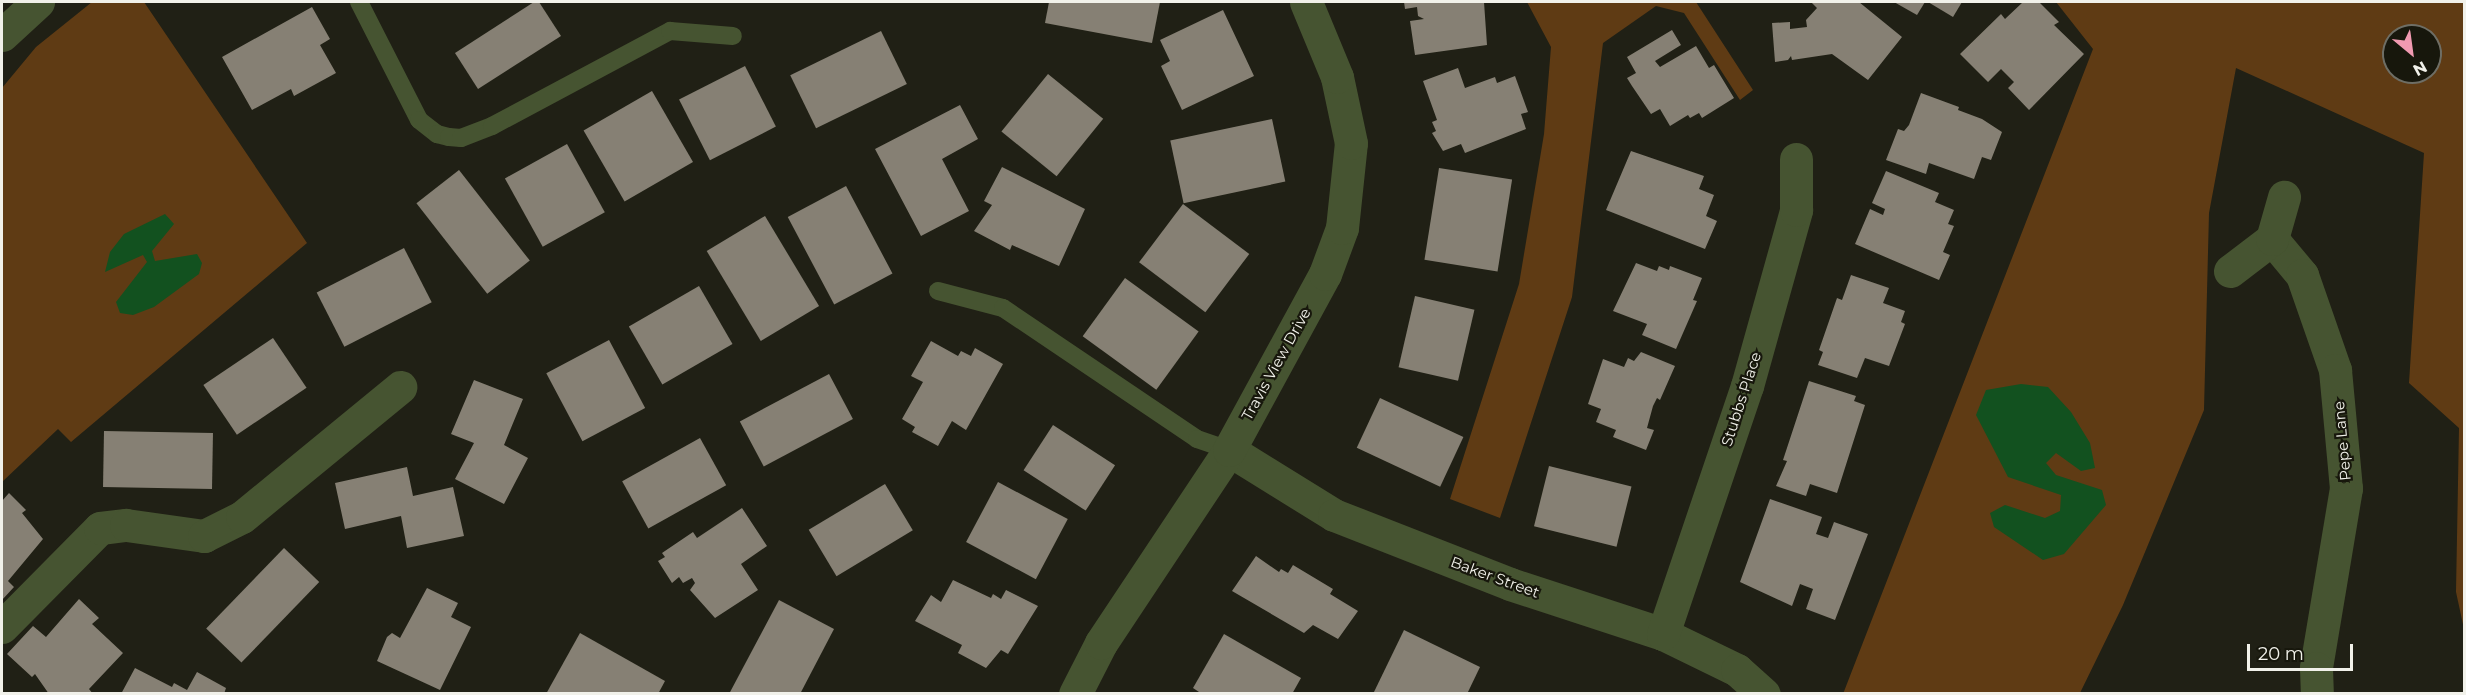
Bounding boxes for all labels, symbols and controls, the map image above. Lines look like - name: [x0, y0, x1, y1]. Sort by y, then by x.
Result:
- north arrow: [2382, 24, 2442, 84]
- text: N: [2410, 57, 2430, 80]
- street label: Travis View Drive: [1238, 305, 1314, 423]
- street label: Stubbs Place: [1717, 350, 1765, 448]
- street label: Pepe Lane: [2330, 401, 2354, 481]
- street label: Baker Street: [1448, 553, 1542, 601]
- scale bar: [2250, 632, 2356, 670]
- text: 20 m: [2258, 643, 2304, 665]

